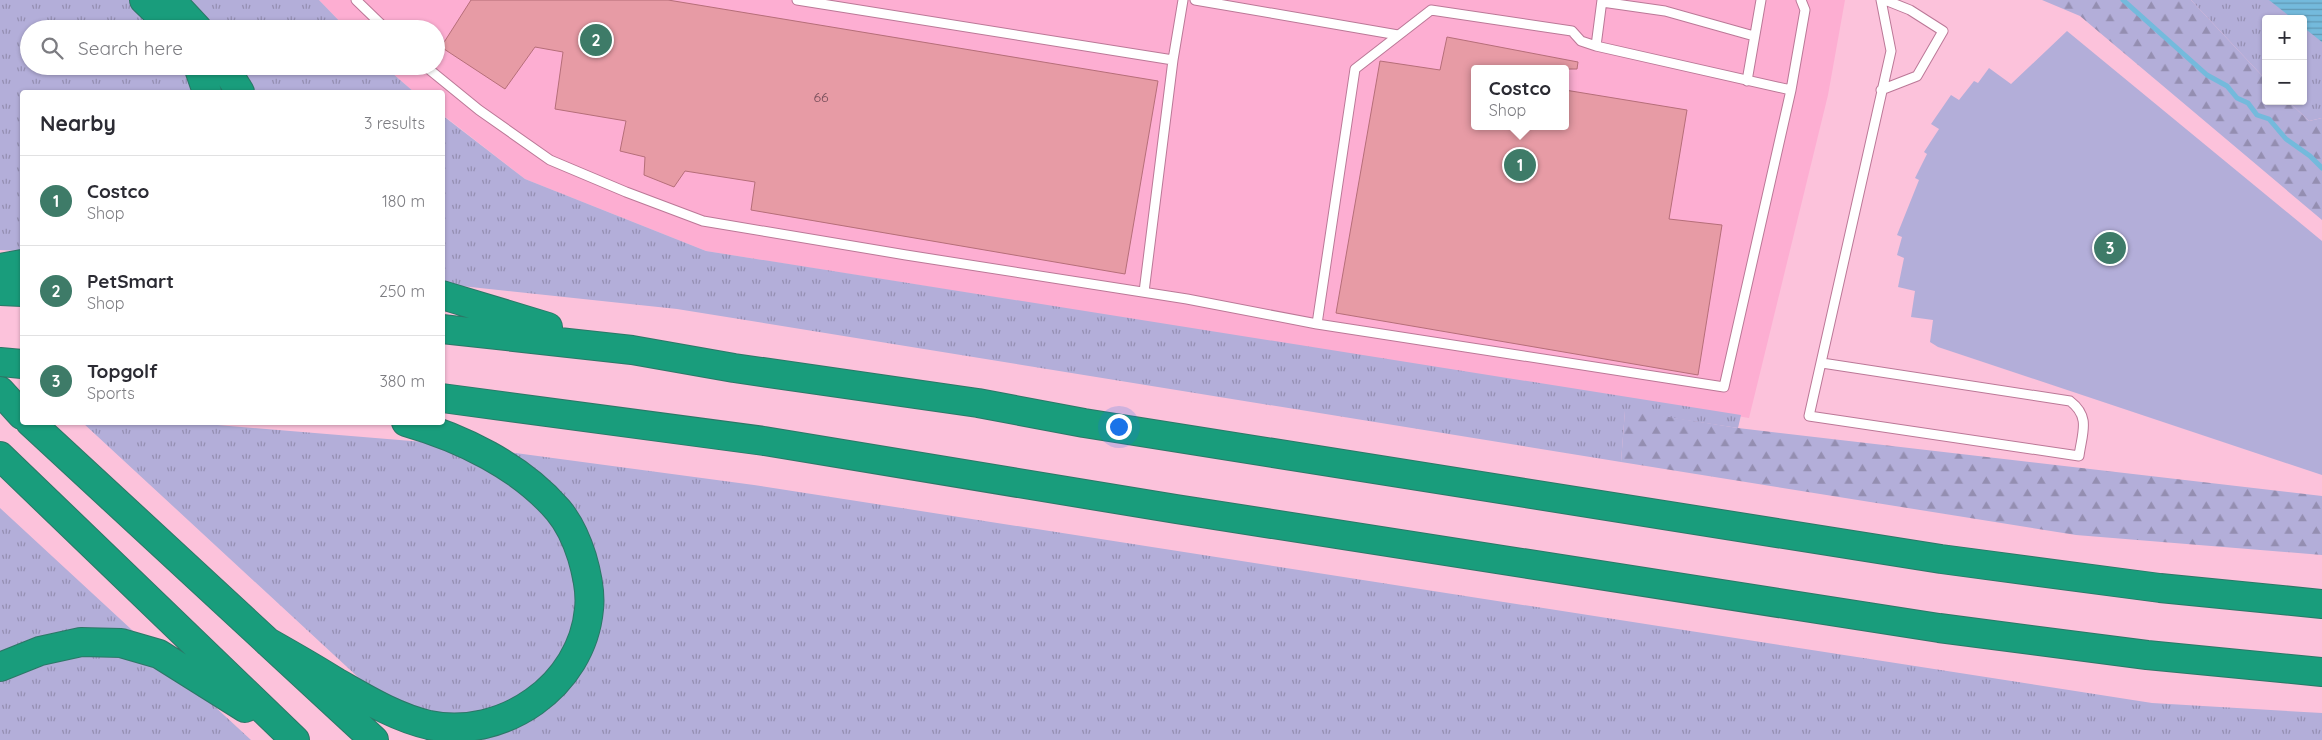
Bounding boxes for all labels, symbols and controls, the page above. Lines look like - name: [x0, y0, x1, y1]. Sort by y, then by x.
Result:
- map controls: [2262, 15, 2307, 105]
- button: +: [2262, 15, 2307, 60]
- search box: [20, 20, 445, 75]
- pin: 2: [580, 21, 612, 59]
- icon: search: [38, 34, 66, 62]
- text: Search here: [78, 36, 183, 60]
- button: −: [2262, 60, 2307, 105]
- popup: [1471, 65, 1569, 130]
- text: Costco: [1489, 76, 1551, 100]
- house number: 66: [813, 88, 829, 106]
- text: Shop: [1489, 100, 1526, 120]
- text: Nearby: [40, 110, 116, 136]
- text: 3 results: [364, 113, 425, 133]
- pin: 1: [1504, 146, 1536, 184]
- text: Costco: [87, 179, 149, 203]
- text: 1: [53, 191, 59, 211]
- text: 180 m: [382, 191, 425, 211]
- text: Shop: [87, 203, 124, 223]
- pin: 3: [2094, 229, 2126, 267]
- text: PetSmart: [87, 269, 174, 293]
- text: 2: [51, 281, 61, 301]
- text: 250 m: [379, 281, 425, 301]
- text: Shop: [87, 293, 124, 313]
- text: Topgolf: [87, 359, 157, 383]
- text: 3: [52, 371, 60, 391]
- text: 380 m: [379, 371, 425, 391]
- text: Sports: [87, 383, 135, 403]
- your location: [1106, 414, 1132, 440]

